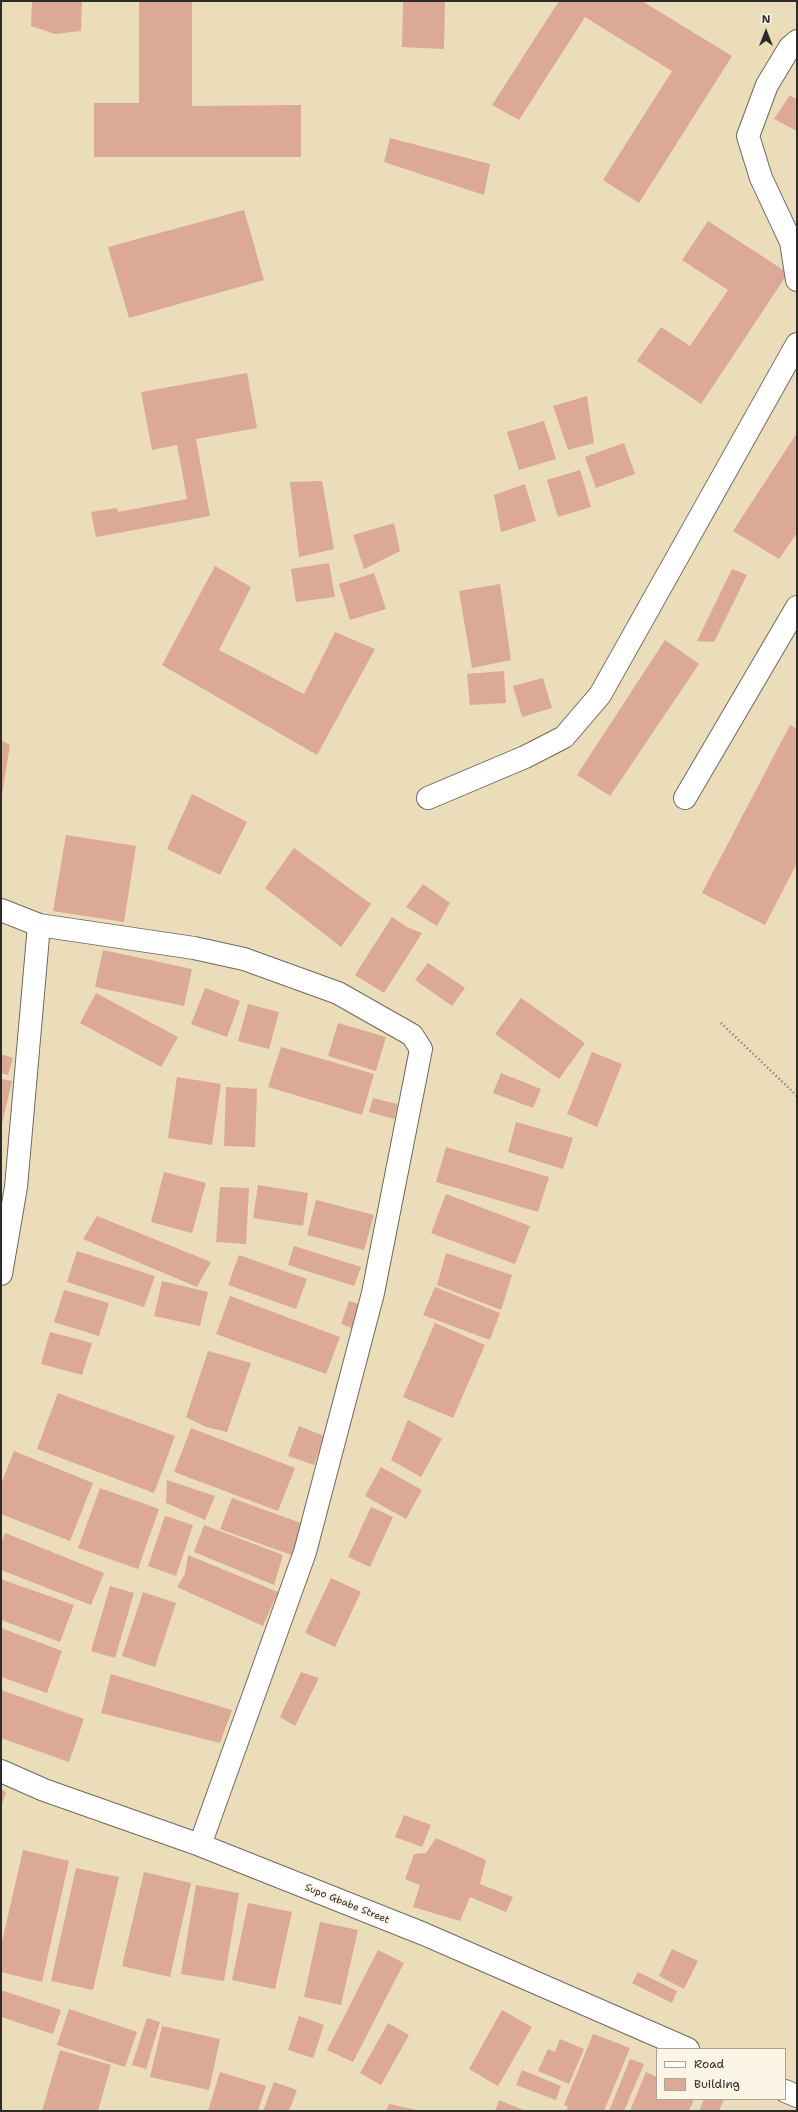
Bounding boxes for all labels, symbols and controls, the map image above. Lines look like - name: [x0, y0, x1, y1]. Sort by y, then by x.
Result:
- north arrow: [746, 12, 786, 52]
- text: N: [762, 12, 770, 27]
- street label: Supo Gbabe Street: [303, 1882, 391, 1926]
- legend: [656, 2048, 786, 2100]
- text: Road: [694, 2056, 724, 2072]
- text: Building: [694, 2076, 740, 2092]

